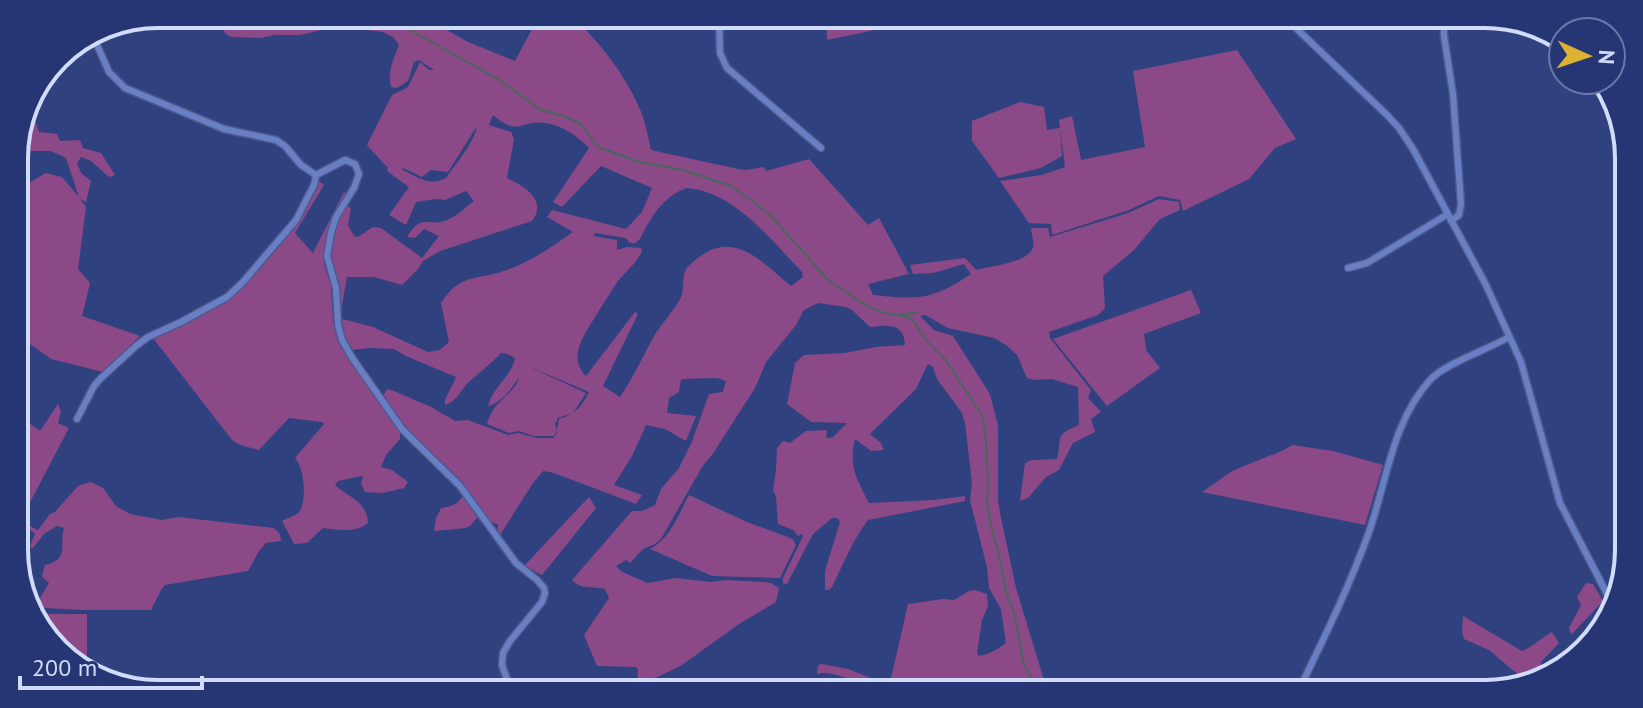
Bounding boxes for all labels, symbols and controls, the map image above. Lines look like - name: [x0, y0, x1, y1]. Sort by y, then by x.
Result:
- north arrow: [1547, 16, 1627, 96]
- text: N: [1593, 49, 1621, 65]
- scale bar: [20, 640, 202, 690]
- text: 200 m: [32, 652, 97, 683]

